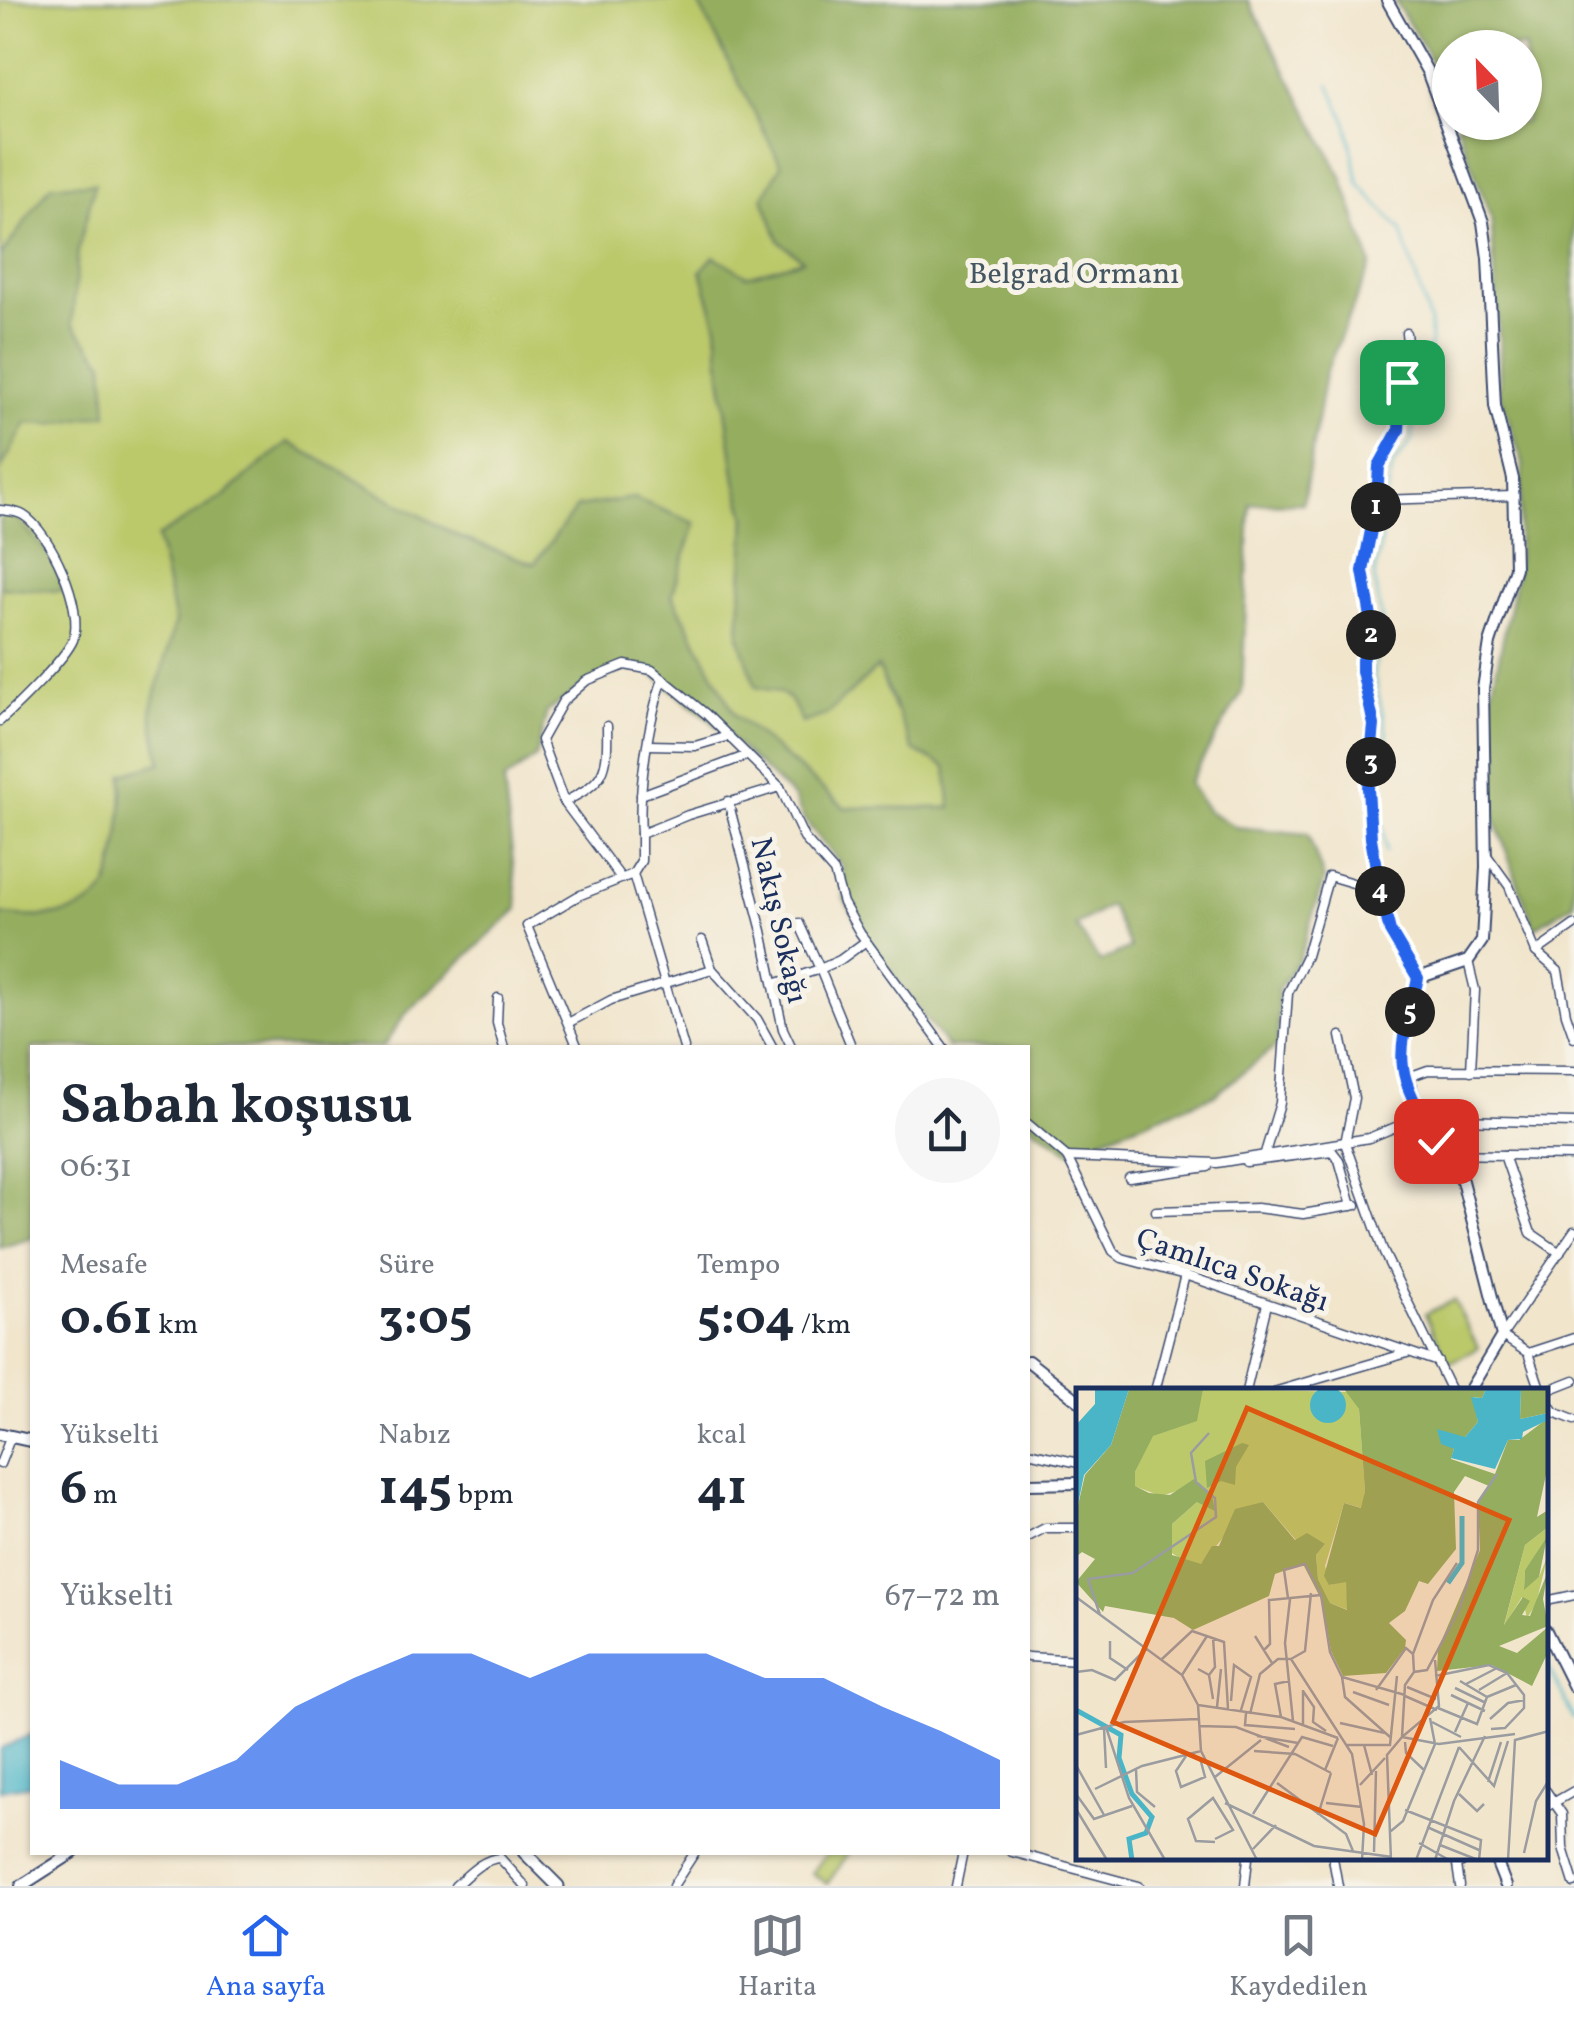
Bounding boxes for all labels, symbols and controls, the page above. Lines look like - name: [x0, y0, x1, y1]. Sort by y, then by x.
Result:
- north arrow: [1432, 30, 1542, 140]
- map controls: [1432, 30, 1542, 140]
- park label: Belgrad Ormanı: [969, 254, 1179, 296]
- pin: [1360, 340, 1445, 425]
- icon: arrive: [1375, 355, 1430, 410]
- pin: 1: [1351, 482, 1401, 532]
- text: 1: [1370, 487, 1382, 526]
- pin: 2: [1346, 610, 1396, 660]
- text: 2: [1364, 615, 1378, 654]
- pin: 3: [1346, 737, 1396, 787]
- text: 3: [1364, 742, 1378, 781]
- street label: Nakış Sokağı: [739, 833, 818, 1008]
- pin: 4: [1355, 866, 1405, 916]
- text: 4: [1372, 871, 1388, 910]
- pin: 5: [1385, 987, 1435, 1037]
- text: 5: [1403, 992, 1417, 1031]
- text: Sabah koşusu: [60, 1070, 413, 1146]
- button: share: [895, 1078, 1000, 1183]
- pin: [1394, 1099, 1479, 1184]
- icon: check: [1409, 1114, 1464, 1169]
- text: 06:31: [60, 1146, 132, 1190]
- street label: Çamlıca Sokağı: [1130, 1218, 1334, 1324]
- text: Mesafe: [60, 1246, 148, 1285]
- text: Süre: [378, 1246, 435, 1285]
- text: Tempo: [697, 1246, 780, 1285]
- text: 0.61: [60, 1285, 153, 1355]
- text: 3:05: [378, 1285, 473, 1355]
- text: 5:04: [697, 1285, 795, 1355]
- text: km: [153, 1306, 198, 1345]
- text: /km: [795, 1306, 851, 1345]
- inset map: [1076, 1388, 1549, 1861]
- text: Yükselti: [60, 1416, 159, 1455]
- text: Nabız: [378, 1416, 451, 1455]
- text: kcal: [697, 1416, 746, 1455]
- text: 6: [60, 1455, 87, 1525]
- text: 145: [378, 1455, 452, 1525]
- text: 41: [697, 1455, 747, 1525]
- text: m: [87, 1476, 118, 1515]
- text: bpm: [452, 1476, 514, 1515]
- text: Yükselti: [60, 1575, 173, 1619]
- text: 67–72 m: [885, 1575, 1000, 1619]
- tab: Ana sayfa: [206, 1908, 326, 2007]
- tab: Harita: [738, 1908, 817, 2007]
- tab: Kaydedilen: [1229, 1908, 1368, 2007]

